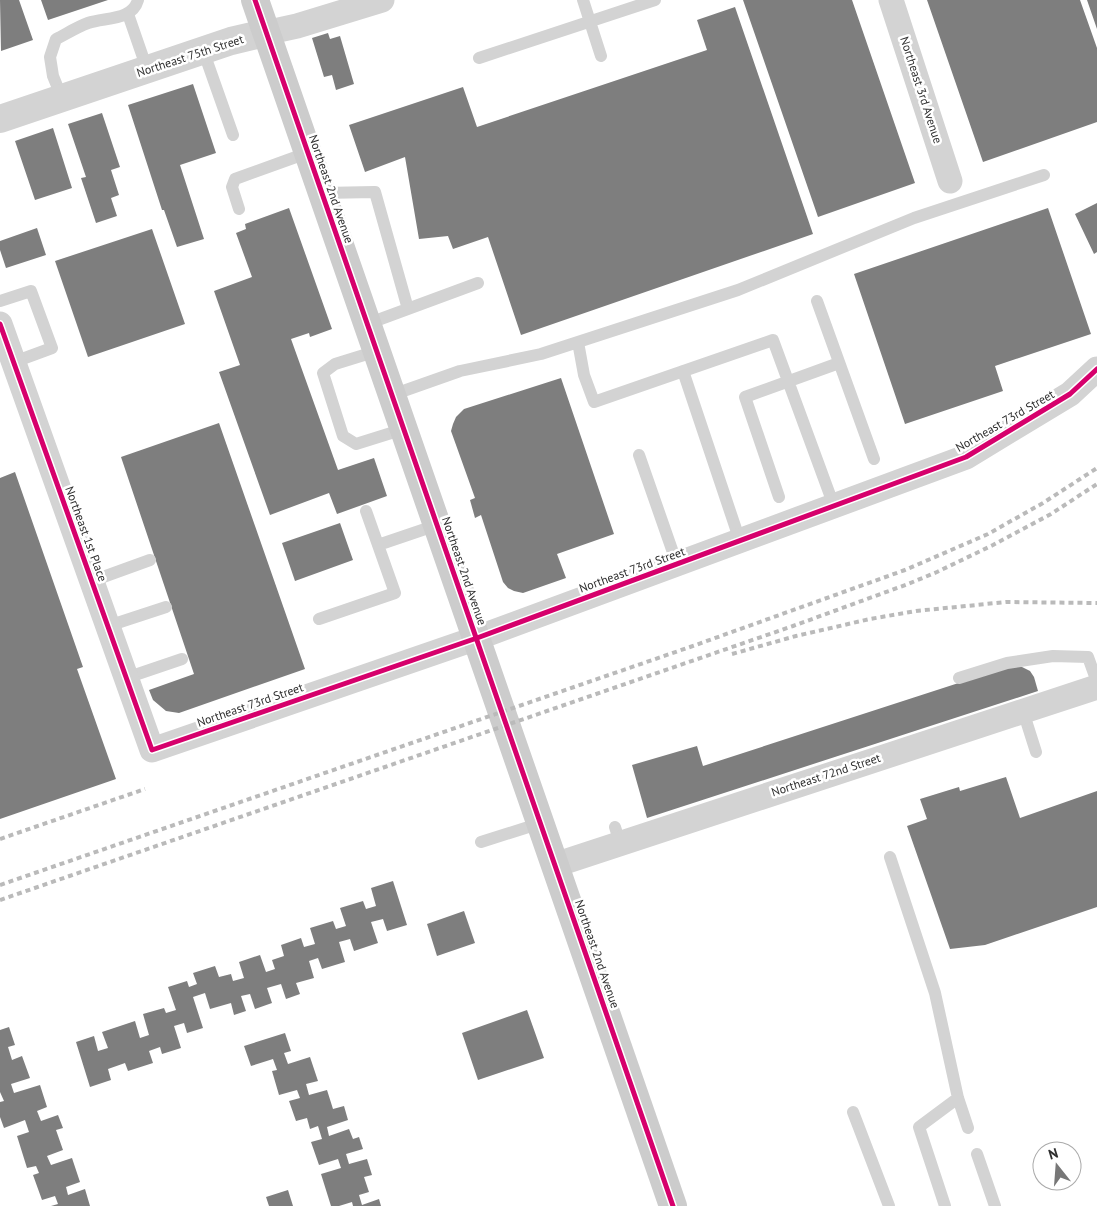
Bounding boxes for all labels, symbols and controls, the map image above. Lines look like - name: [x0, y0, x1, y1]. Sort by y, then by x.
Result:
- street label: Northeast 75th Street: [134, 31, 245, 80]
- street label: Northeast 3rd Avenue: [897, 35, 946, 145]
- street label: Northeast 2nd Avenue: [306, 133, 357, 245]
- street label: Northeast 73rd Street: [953, 386, 1057, 455]
- street label: Northeast 1st Place: [62, 484, 111, 583]
- street label: Northeast 2nd Avenue: [439, 515, 490, 627]
- street label: Northeast 73rd Street: [577, 543, 687, 596]
- street label: Northeast 73rd Street: [195, 679, 305, 730]
- street label: Northeast 72nd Street: [769, 750, 882, 799]
- street label: Northeast 2nd Avenue: [572, 898, 623, 1010]
- north arrow: [1032, 1141, 1082, 1191]
- text: N: [1046, 1144, 1060, 1164]

